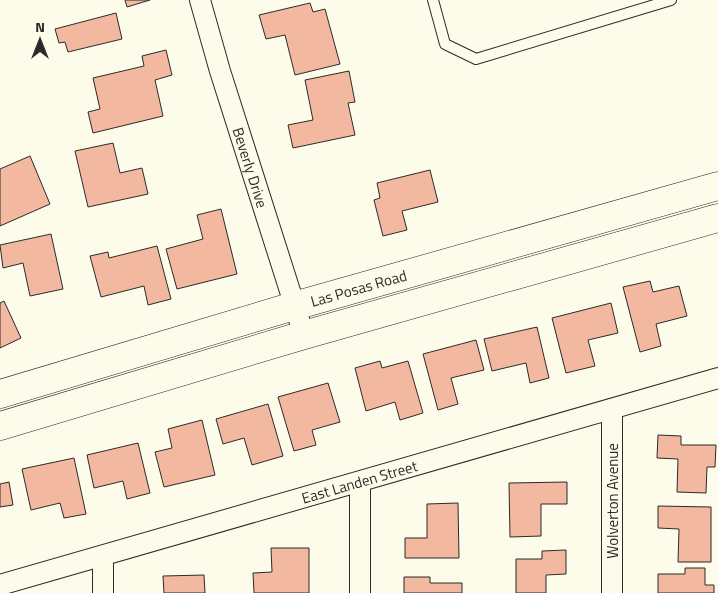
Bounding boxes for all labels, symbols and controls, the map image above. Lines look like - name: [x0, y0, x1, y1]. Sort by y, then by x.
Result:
- north arrow: [15, 15, 65, 65]
- text: N: [35, 16, 45, 37]
- street label: Beverly Drive: [227, 124, 274, 211]
- street label: Las Posas Road: [308, 263, 409, 312]
- street label: Wolverton Avenue: [601, 443, 624, 559]
- street label: East Landen Street: [299, 454, 421, 509]

